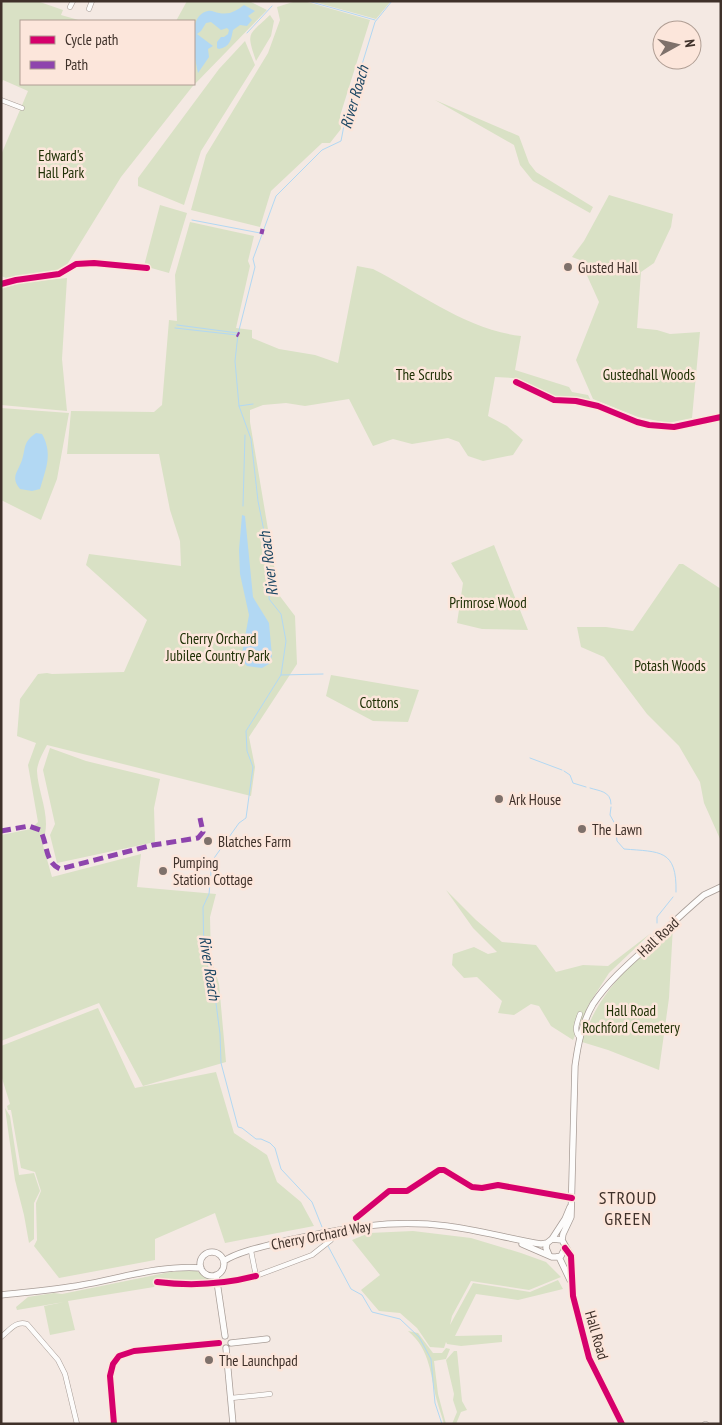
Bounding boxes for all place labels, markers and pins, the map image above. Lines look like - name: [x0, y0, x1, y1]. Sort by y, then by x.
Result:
- place label: Gusted Hall: [578, 258, 638, 277]
- marker: Gusted Hall: [562, 261, 574, 273]
- place label: Ark House: [509, 790, 561, 809]
- marker: Ark House: [493, 793, 505, 805]
- place label: The Lawn: [592, 820, 642, 839]
- marker: The Lawn: [576, 823, 588, 835]
- place label: Blatches Farm: [218, 832, 291, 851]
- marker: Blatches Farm: [202, 835, 214, 847]
- place label: Pumping Station Cottage: [173, 853, 253, 889]
- marker: Pumping Station Cottage: [157, 865, 169, 877]
- place label: The Launchpad: [219, 1351, 298, 1370]
- marker: The Launchpad: [203, 1354, 215, 1366]

